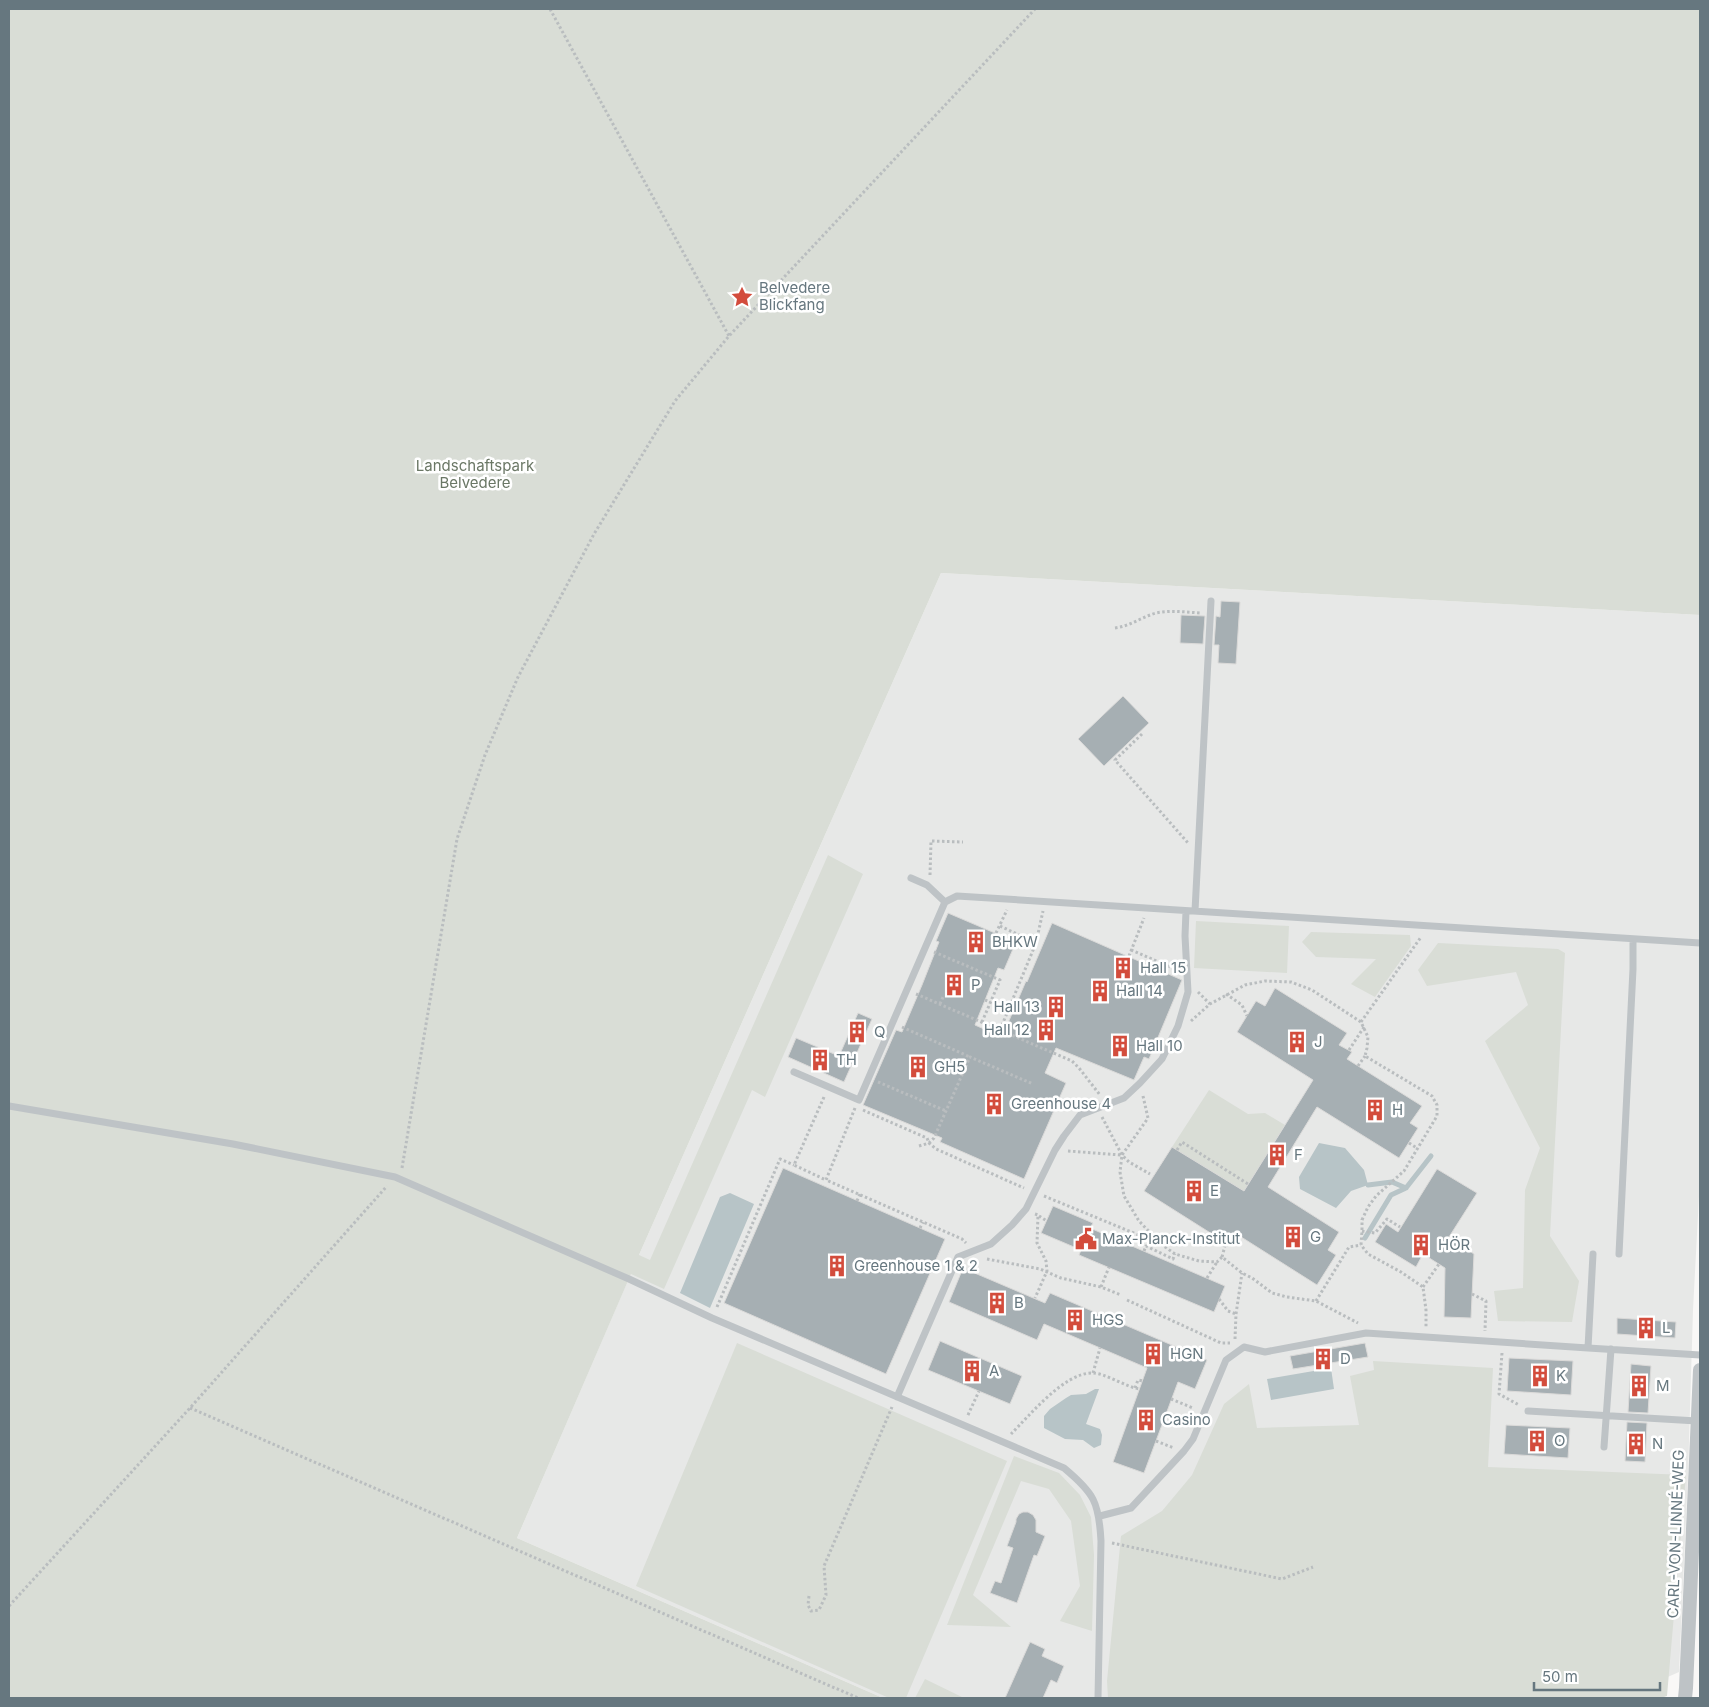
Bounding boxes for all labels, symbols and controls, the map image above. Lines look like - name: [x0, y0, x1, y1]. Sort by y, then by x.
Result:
- place label: Belvedere Blickfang: [759, 278, 830, 314]
- place icon: Belvedere Blickfang: [729, 284, 755, 310]
- park label: Landschaftspark Belvedere: [416, 456, 535, 492]
- building icon: BHKW: [963, 929, 989, 955]
- place label: BHKW: [992, 932, 1038, 951]
- building icon: Hall 15: [1110, 955, 1136, 981]
- place label: Hall 15: [1140, 958, 1186, 977]
- building icon: P: [941, 972, 967, 998]
- place label: P: [971, 975, 981, 994]
- building icon: Hall 14: [1087, 978, 1113, 1004]
- place label: Hall 14: [1116, 981, 1163, 1000]
- building icon: Hall 13: [1043, 994, 1069, 1020]
- place label: Hall 13: [994, 997, 1040, 1016]
- building icon: Hall 12: [1033, 1017, 1059, 1043]
- building icon: Q: [844, 1019, 870, 1045]
- place label: Hall 12: [984, 1020, 1030, 1039]
- place label: Q: [874, 1022, 885, 1041]
- building icon: J: [1284, 1029, 1310, 1055]
- place label: J: [1314, 1032, 1323, 1051]
- building icon: Hall 10: [1107, 1033, 1133, 1059]
- place label: Hall 10: [1136, 1036, 1183, 1055]
- building icon: TH: [807, 1047, 833, 1073]
- place label: TH: [836, 1050, 857, 1069]
- building icon: GH5: [905, 1054, 931, 1080]
- place label: GH5: [934, 1057, 965, 1076]
- building icon: Greenhouse 4: [981, 1091, 1007, 1117]
- place label: Greenhouse 4: [1011, 1094, 1111, 1113]
- building icon: H: [1362, 1097, 1388, 1123]
- place label: H: [1392, 1100, 1403, 1119]
- building icon: F: [1264, 1142, 1290, 1168]
- place label: F: [1294, 1145, 1303, 1164]
- building icon: E: [1181, 1178, 1207, 1204]
- place label: E: [1210, 1181, 1219, 1200]
- building icon: G: [1280, 1224, 1306, 1250]
- public building icon: Max-Planck-Institut: [1073, 1226, 1099, 1252]
- place label: G: [1310, 1227, 1321, 1246]
- place label: Max-Planck-Institut: [1102, 1229, 1240, 1248]
- building icon: HÖR: [1408, 1232, 1434, 1258]
- place label: HÖR: [1438, 1235, 1471, 1254]
- building icon: Greenhouse 1 & 2: [824, 1253, 850, 1279]
- place label: Greenhouse 1 & 2: [854, 1256, 978, 1275]
- building icon: B: [984, 1290, 1010, 1316]
- place label: B: [1014, 1293, 1024, 1312]
- building icon: HGS: [1062, 1307, 1088, 1333]
- place label: HGS: [1092, 1310, 1124, 1329]
- building icon: L: [1633, 1315, 1659, 1341]
- place label: L: [1662, 1318, 1670, 1337]
- building icon: HGN: [1140, 1341, 1166, 1367]
- place label: HGN: [1170, 1344, 1204, 1363]
- building icon: D: [1310, 1346, 1336, 1372]
- place label: D: [1340, 1349, 1351, 1368]
- building icon: A: [959, 1358, 985, 1384]
- place label: A: [989, 1361, 999, 1380]
- building icon: K: [1527, 1363, 1553, 1389]
- place label: K: [1556, 1366, 1566, 1385]
- building icon: M: [1626, 1373, 1652, 1399]
- place label: M: [1656, 1376, 1670, 1395]
- building icon: Casino: [1133, 1407, 1159, 1433]
- place label: Casino: [1162, 1410, 1211, 1429]
- building icon: O: [1524, 1428, 1550, 1454]
- place label: O: [1554, 1431, 1565, 1450]
- building icon: N: [1623, 1431, 1649, 1457]
- place label: N: [1652, 1434, 1663, 1453]
- street label: CARL-VON-LINNÉ-WEG: [1663, 1449, 1688, 1619]
- scale bar: [1534, 1660, 1660, 1692]
- text: 50 m: [1542, 1667, 1578, 1686]

